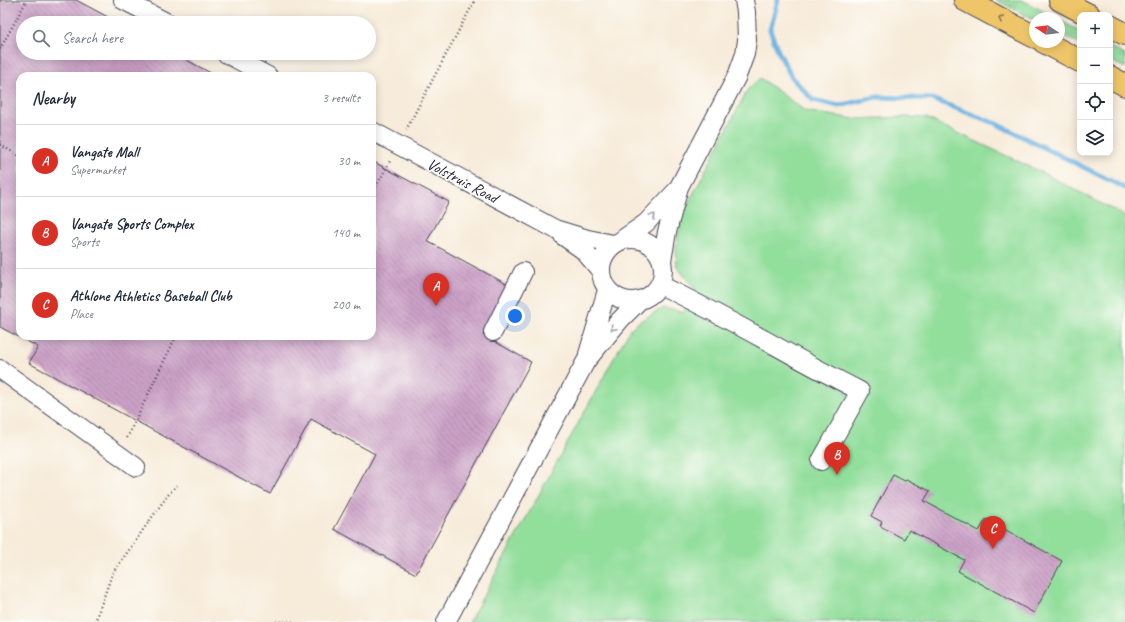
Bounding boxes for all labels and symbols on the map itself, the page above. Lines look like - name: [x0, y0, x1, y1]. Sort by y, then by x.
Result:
- north arrow: [1029, 12, 1065, 48]
- one-way arrow: [997, 16, 1005, 24]
- street label: Volstruis Road: [424, 154, 504, 209]
- one-way arrow: [648, 213, 656, 221]
- pin: A: [423, 273, 449, 306]
- your location: [505, 306, 525, 326]
- one-way arrow: [610, 323, 617, 331]
- pin: B: [824, 442, 850, 475]
- pin: C: [980, 516, 1006, 549]

